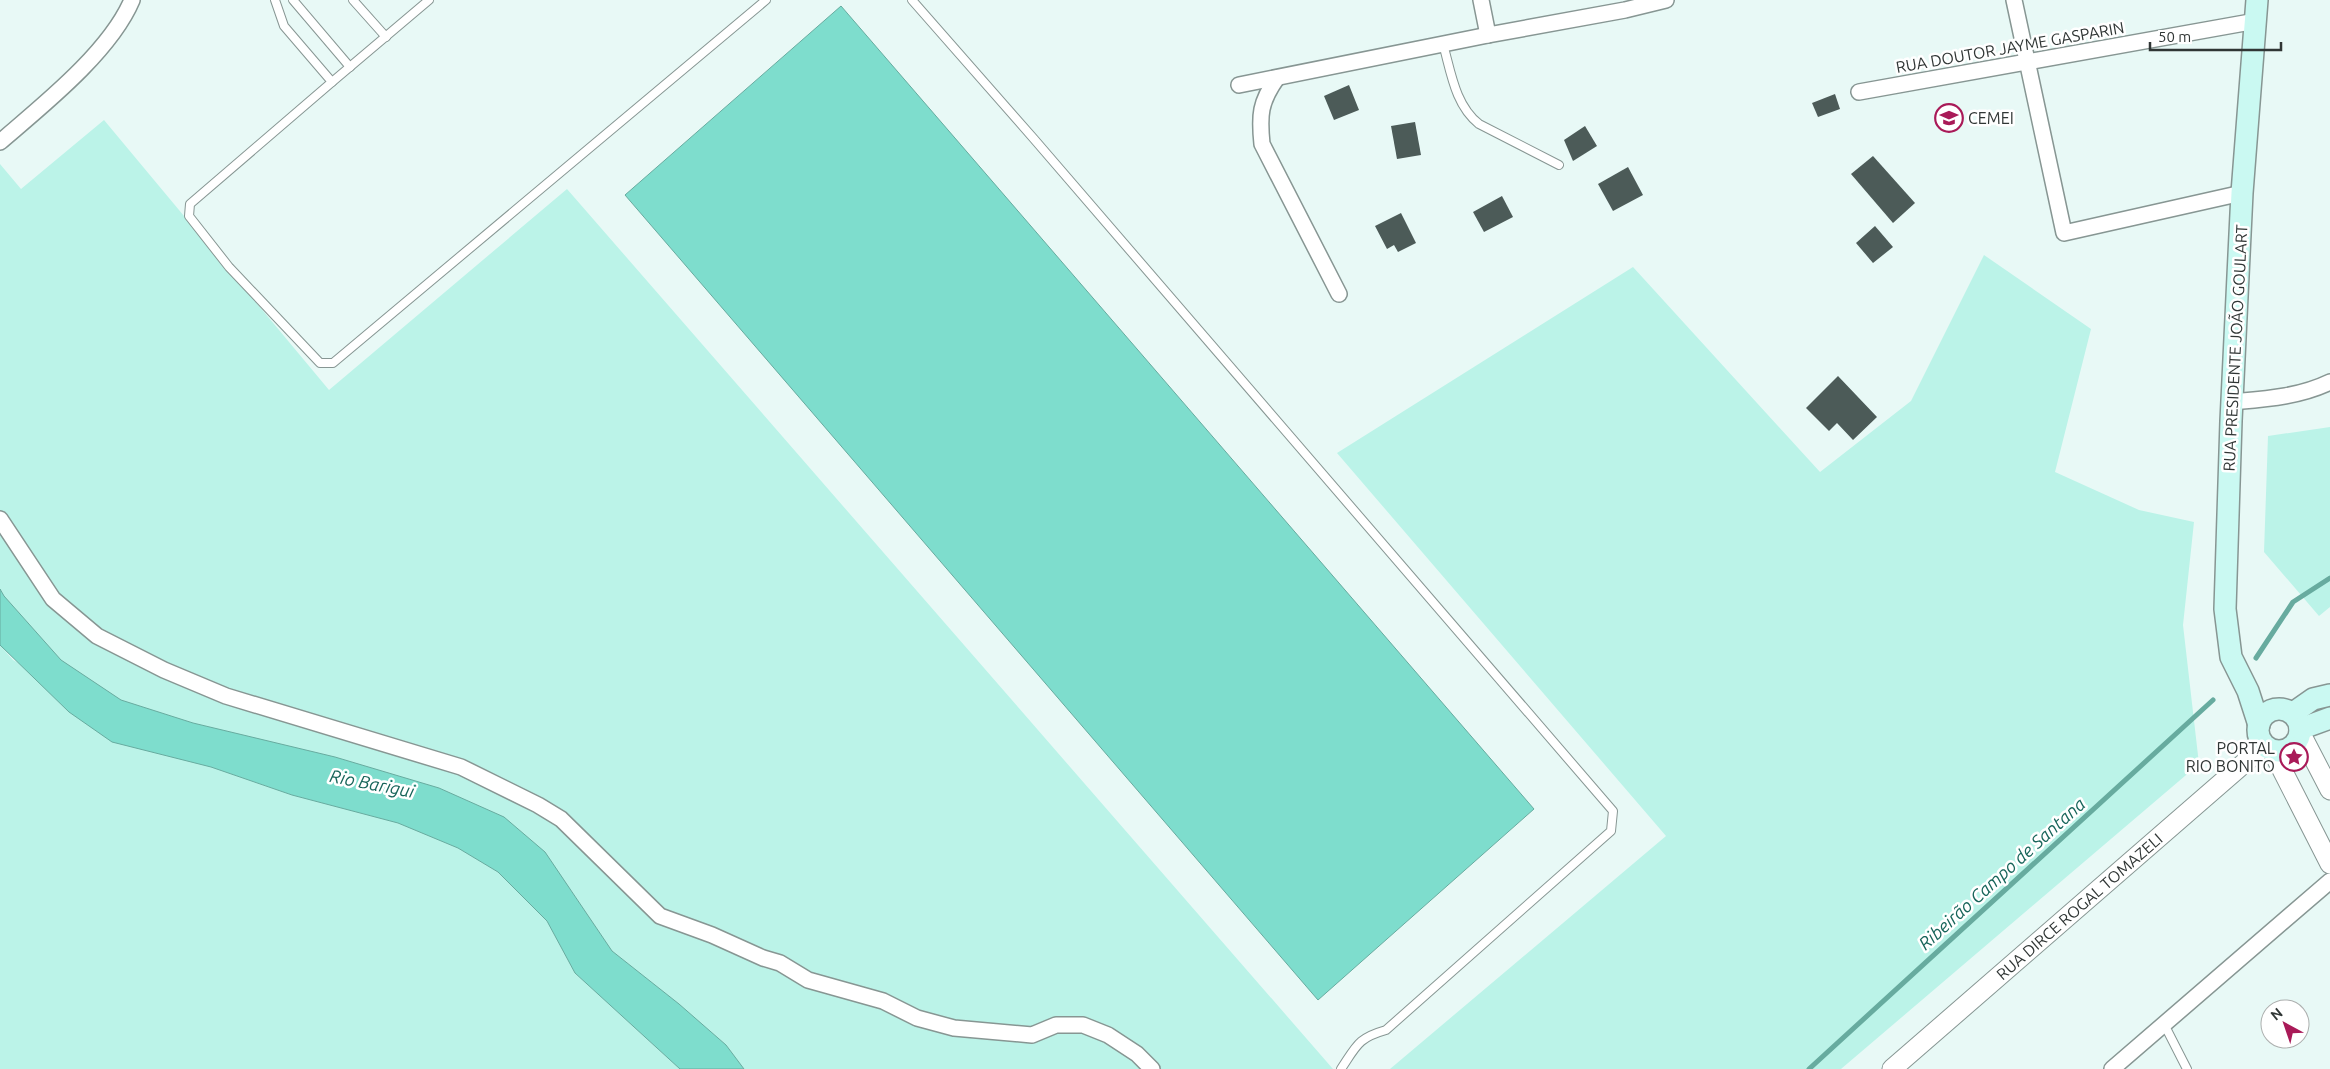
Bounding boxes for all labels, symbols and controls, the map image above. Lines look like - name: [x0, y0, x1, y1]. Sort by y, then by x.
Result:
- street label: RUA DOUTOR JAYME GASPARIN: [1894, 18, 2126, 76]
- scale bar: [2150, 20, 2281, 52]
- text: 50 m: [2158, 28, 2191, 45]
- school or university icon: CEMEI: [1934, 103, 1964, 133]
- place label: CEMEI: [1968, 109, 2014, 127]
- street label: RUA PRESIDENTE JOÃO GOULART: [2219, 224, 2250, 472]
- place label: PORTAL RIO BONITO: [2186, 739, 2275, 775]
- place icon: PORTAL RIO BONITO: [2279, 742, 2309, 772]
- water label: Rio Barigui: [328, 765, 417, 801]
- water label: Ribeirão Campo de Santana: [1914, 793, 2089, 953]
- street label: RUA DIRCE ROGAL TOMAZELI: [1993, 829, 2166, 983]
- north arrow: [2260, 999, 2310, 1049]
- text: N: [2267, 1005, 2286, 1024]

